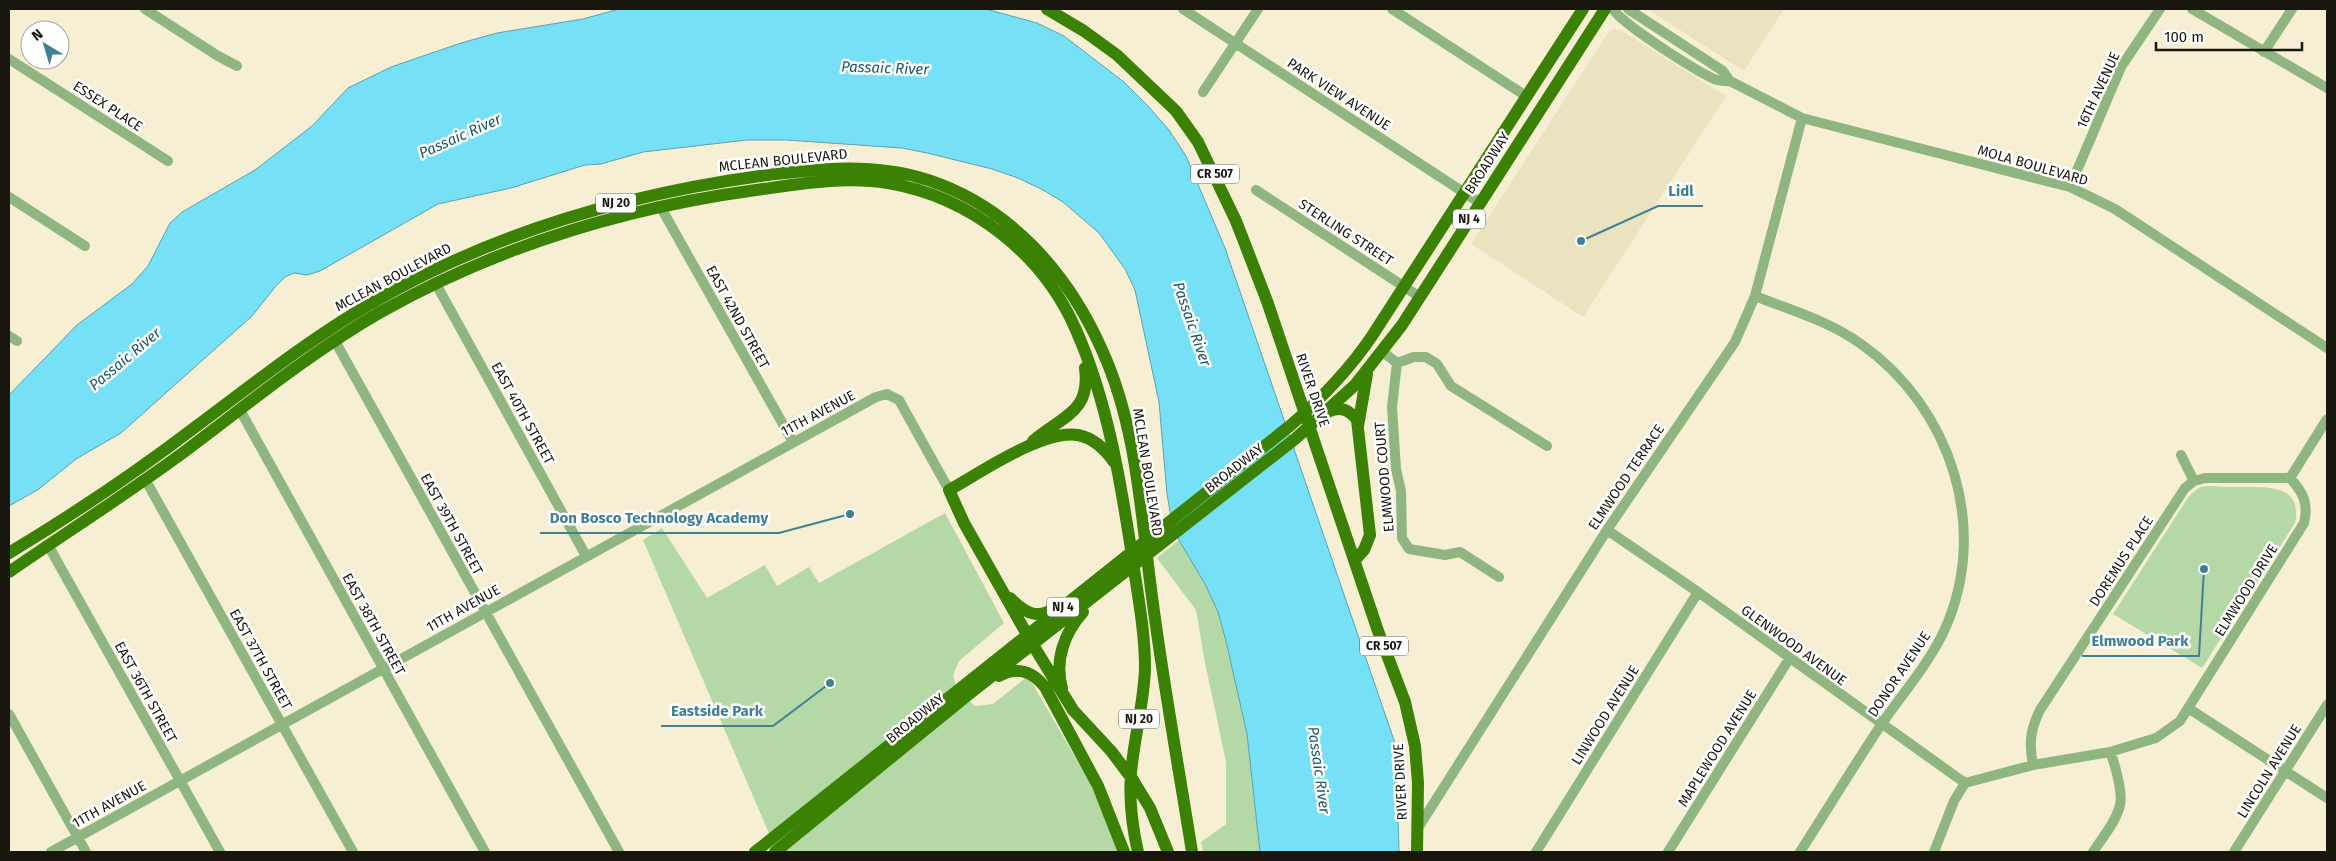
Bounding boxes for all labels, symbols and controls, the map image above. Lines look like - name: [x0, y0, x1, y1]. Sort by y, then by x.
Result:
- north arrow: [20, 20, 70, 70]
- scale bar: [2156, 20, 2302, 52]
- text: N: [28, 26, 46, 45]
- text: 100 m: [2164, 28, 2204, 46]
- street label: 16TH AVENUE: [2073, 49, 2124, 131]
- street label: PARK VIEW AVENUE: [1284, 55, 1394, 134]
- water label: Passaic River: [841, 57, 931, 79]
- street label: ESSEX PLACE: [70, 78, 146, 135]
- water label: Passaic River: [416, 109, 505, 162]
- street label: BROADWAY: [1461, 129, 1514, 197]
- street label: MOLA BOULEVARD: [1976, 142, 2090, 189]
- street label: MCLEAN BOULEVARD: [718, 145, 848, 176]
- road number: CR 507: [1191, 164, 1239, 183]
- callout: Lidl: [1658, 176, 1703, 206]
- text: Lidl: [1668, 182, 1694, 200]
- road number: NJ 20: [596, 194, 636, 212]
- street label: STERLING STREET: [1295, 196, 1397, 270]
- road number: NJ 4: [1453, 210, 1485, 228]
- street label: MCLEAN BOULEVARD: [332, 240, 454, 315]
- street label: EAST 42ND STREET: [702, 263, 773, 372]
- water label: Passaic River: [1169, 279, 1215, 370]
- water label: Passaic River: [86, 323, 165, 394]
- street label: RIVER DRIVE: [1292, 351, 1333, 429]
- street label: EAST 40TH STREET: [487, 359, 558, 468]
- street label: 11TH AVENUE: [778, 387, 858, 440]
- street label: MCLEAN BOULEVARD: [1129, 407, 1166, 537]
- street label: ELMWOOD COURT: [1371, 420, 1398, 533]
- street label: ELMWOOD TERRACE: [1585, 421, 1668, 533]
- street label: BROADWAY: [1201, 440, 1267, 497]
- street label: EAST 39TH STREET: [417, 471, 487, 579]
- callout: Don Bosco Technology Academy: [540, 503, 779, 533]
- text: Don Bosco Technology Academy: [550, 509, 768, 527]
- street label: DOREMUS PLACE: [2086, 513, 2157, 610]
- street label: ELMWOOD DRIVE: [2211, 541, 2282, 640]
- street label: EAST 38TH STREET: [339, 570, 409, 679]
- street label: 11TH AVENUE: [423, 581, 503, 636]
- road number: NJ 4: [1047, 598, 1079, 616]
- street label: GLENWOOD AVENUE: [1738, 602, 1850, 689]
- street label: EAST 37TH STREET: [226, 606, 296, 713]
- callout: Elmwood Park: [2082, 626, 2199, 656]
- street label: DONOR AVENUE: [1865, 628, 1934, 720]
- text: Elmwood Park: [2092, 632, 2189, 650]
- road number: CR 507: [1360, 636, 1408, 656]
- street label: EAST 36TH STREET: [111, 639, 181, 747]
- street label: LINWOOD AVENUE: [1568, 663, 1643, 768]
- street label: MAPLEWOOD AVENUE: [1675, 687, 1760, 810]
- street label: BROADWAY: [883, 690, 948, 747]
- callout: Eastside Park: [661, 696, 773, 726]
- text: Eastside Park: [671, 702, 764, 720]
- road number: NJ 20: [1119, 710, 1159, 729]
- street label: LINCOLN AVENUE: [2234, 721, 2305, 821]
- water label: Passaic River: [1304, 725, 1334, 816]
- street label: RIVER DRIVE: [1390, 743, 1411, 821]
- street label: 11TH AVENUE: [69, 777, 149, 832]

